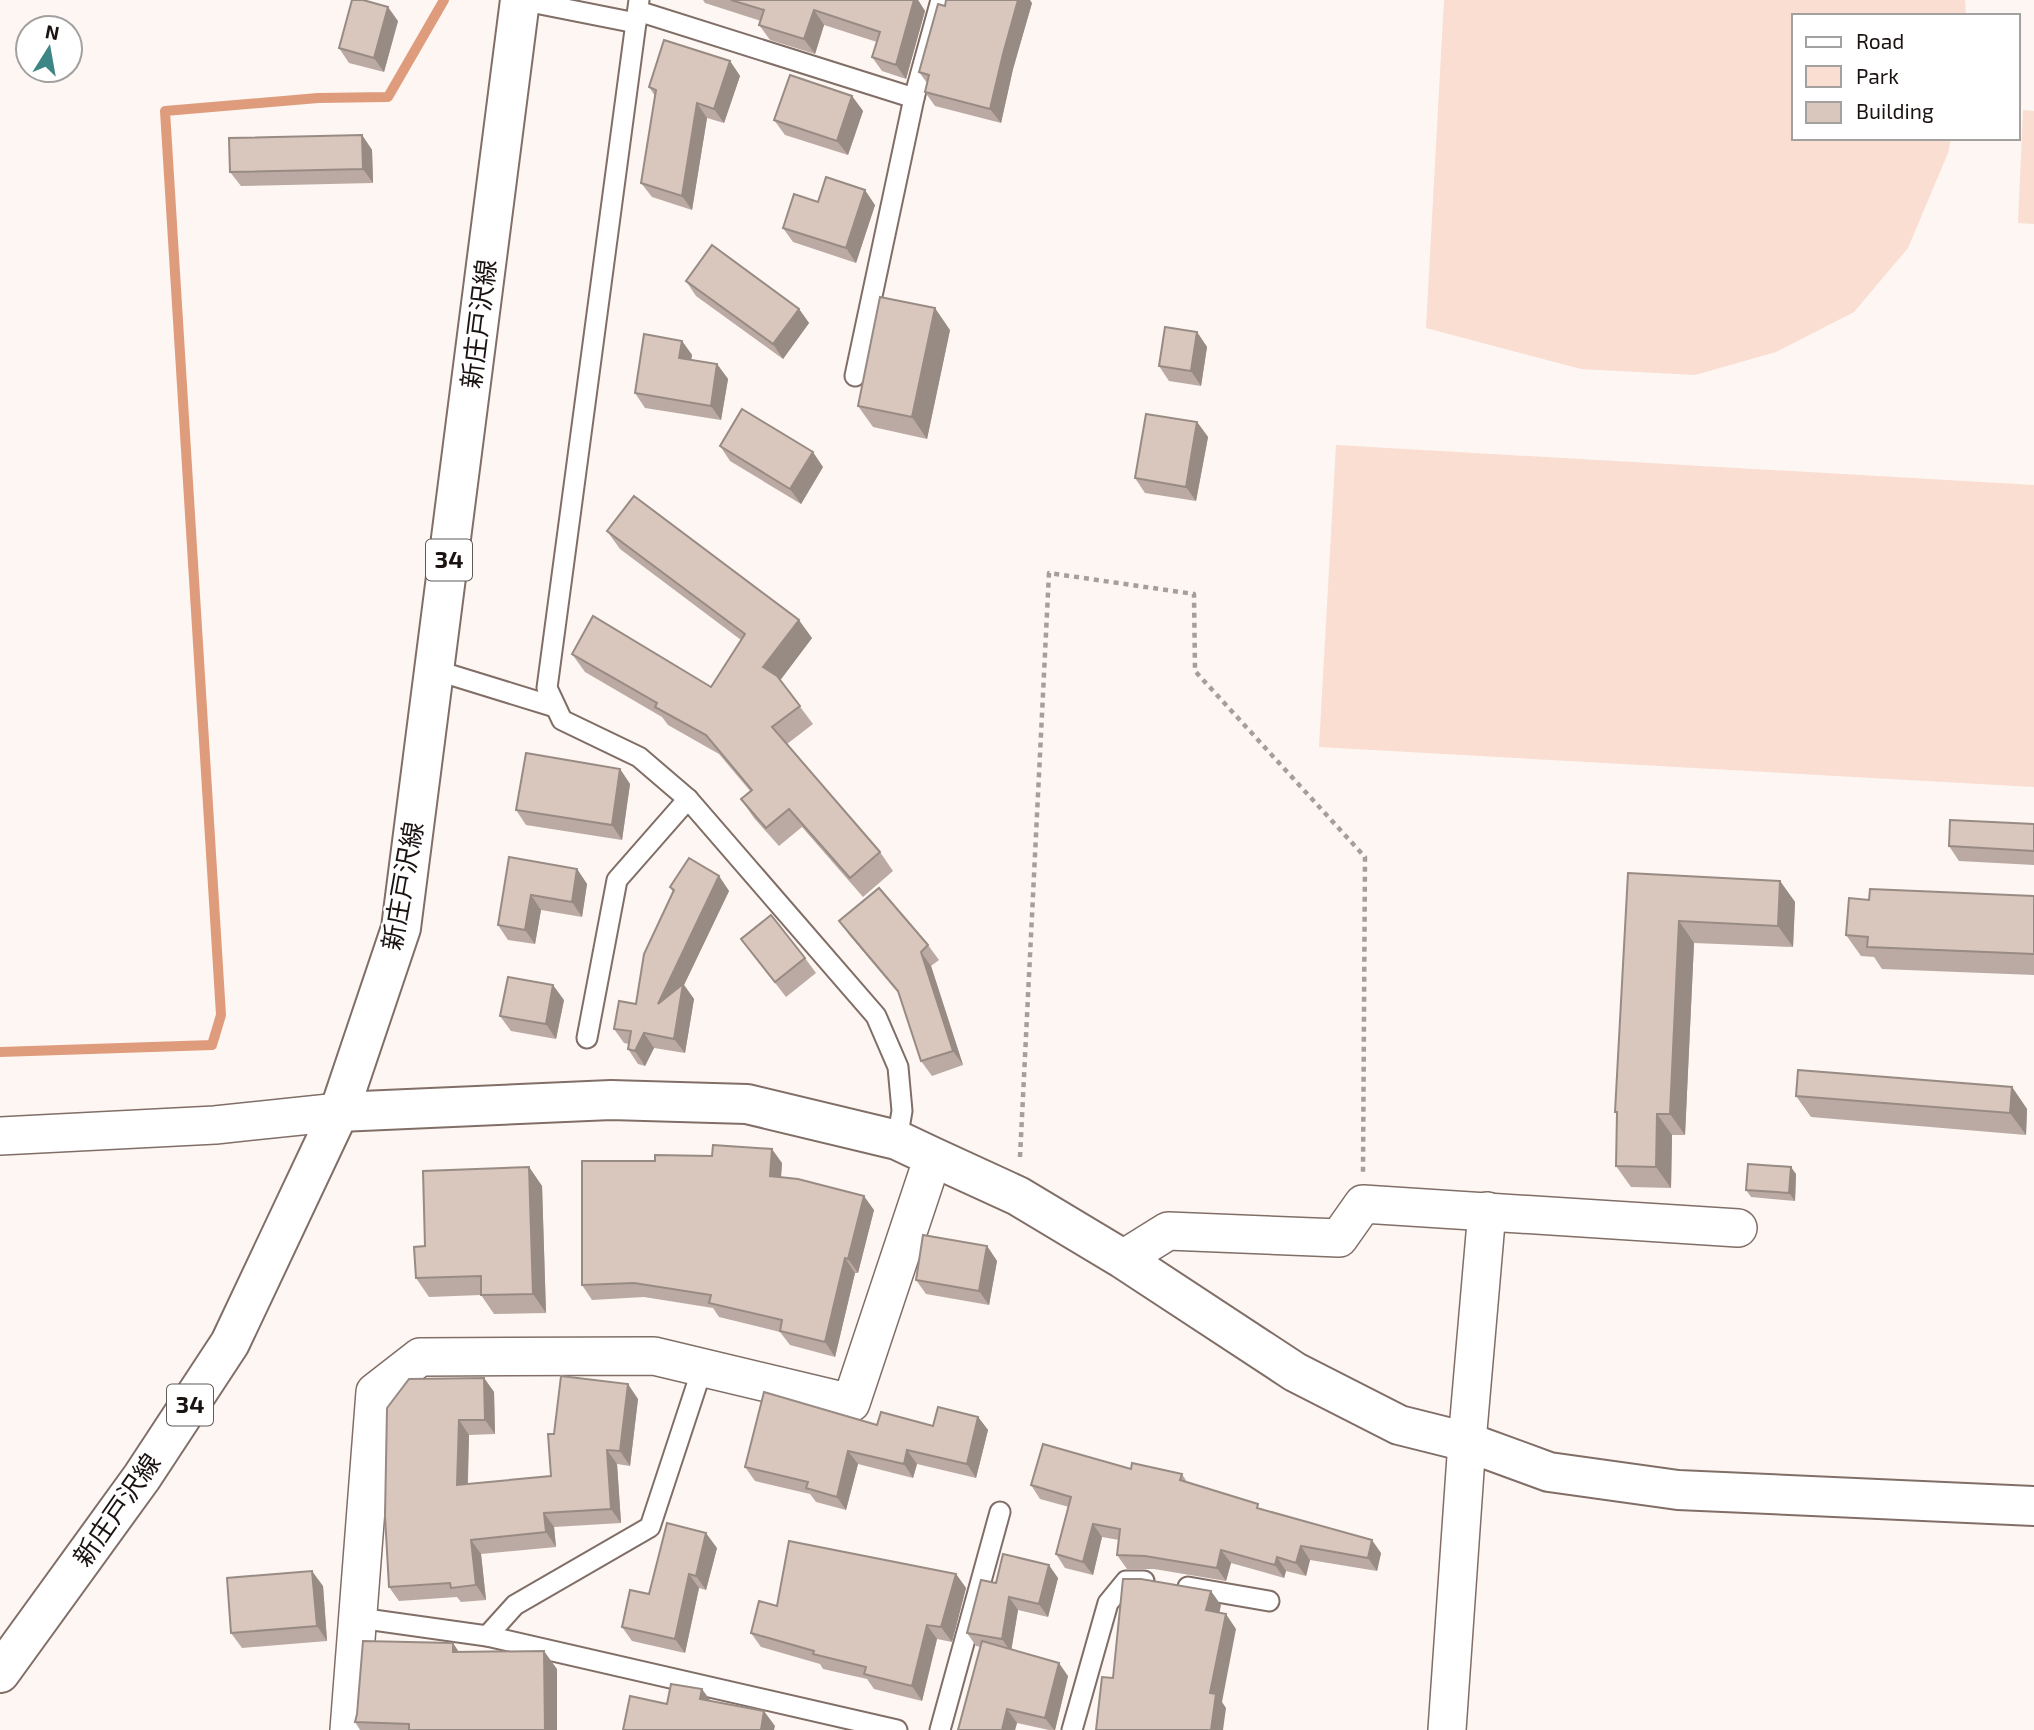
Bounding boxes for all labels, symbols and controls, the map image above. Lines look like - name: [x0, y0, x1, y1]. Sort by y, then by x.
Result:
- north arrow: [14, 14, 84, 84]
- legend: [1792, 14, 2020, 140]
- text: N: [43, 19, 61, 44]
- text: Road: [1856, 28, 1904, 53]
- text: Park: [1856, 63, 1899, 88]
- text: Building: [1856, 98, 1934, 123]
- street label: 新庄戸沢線: [454, 257, 501, 390]
- road number: 34: [426, 540, 472, 580]
- street label: 新庄戸沢線: [375, 819, 428, 952]
- road number: 34: [167, 1385, 213, 1426]
- street label: 新庄戸沢線: [66, 1447, 166, 1571]

